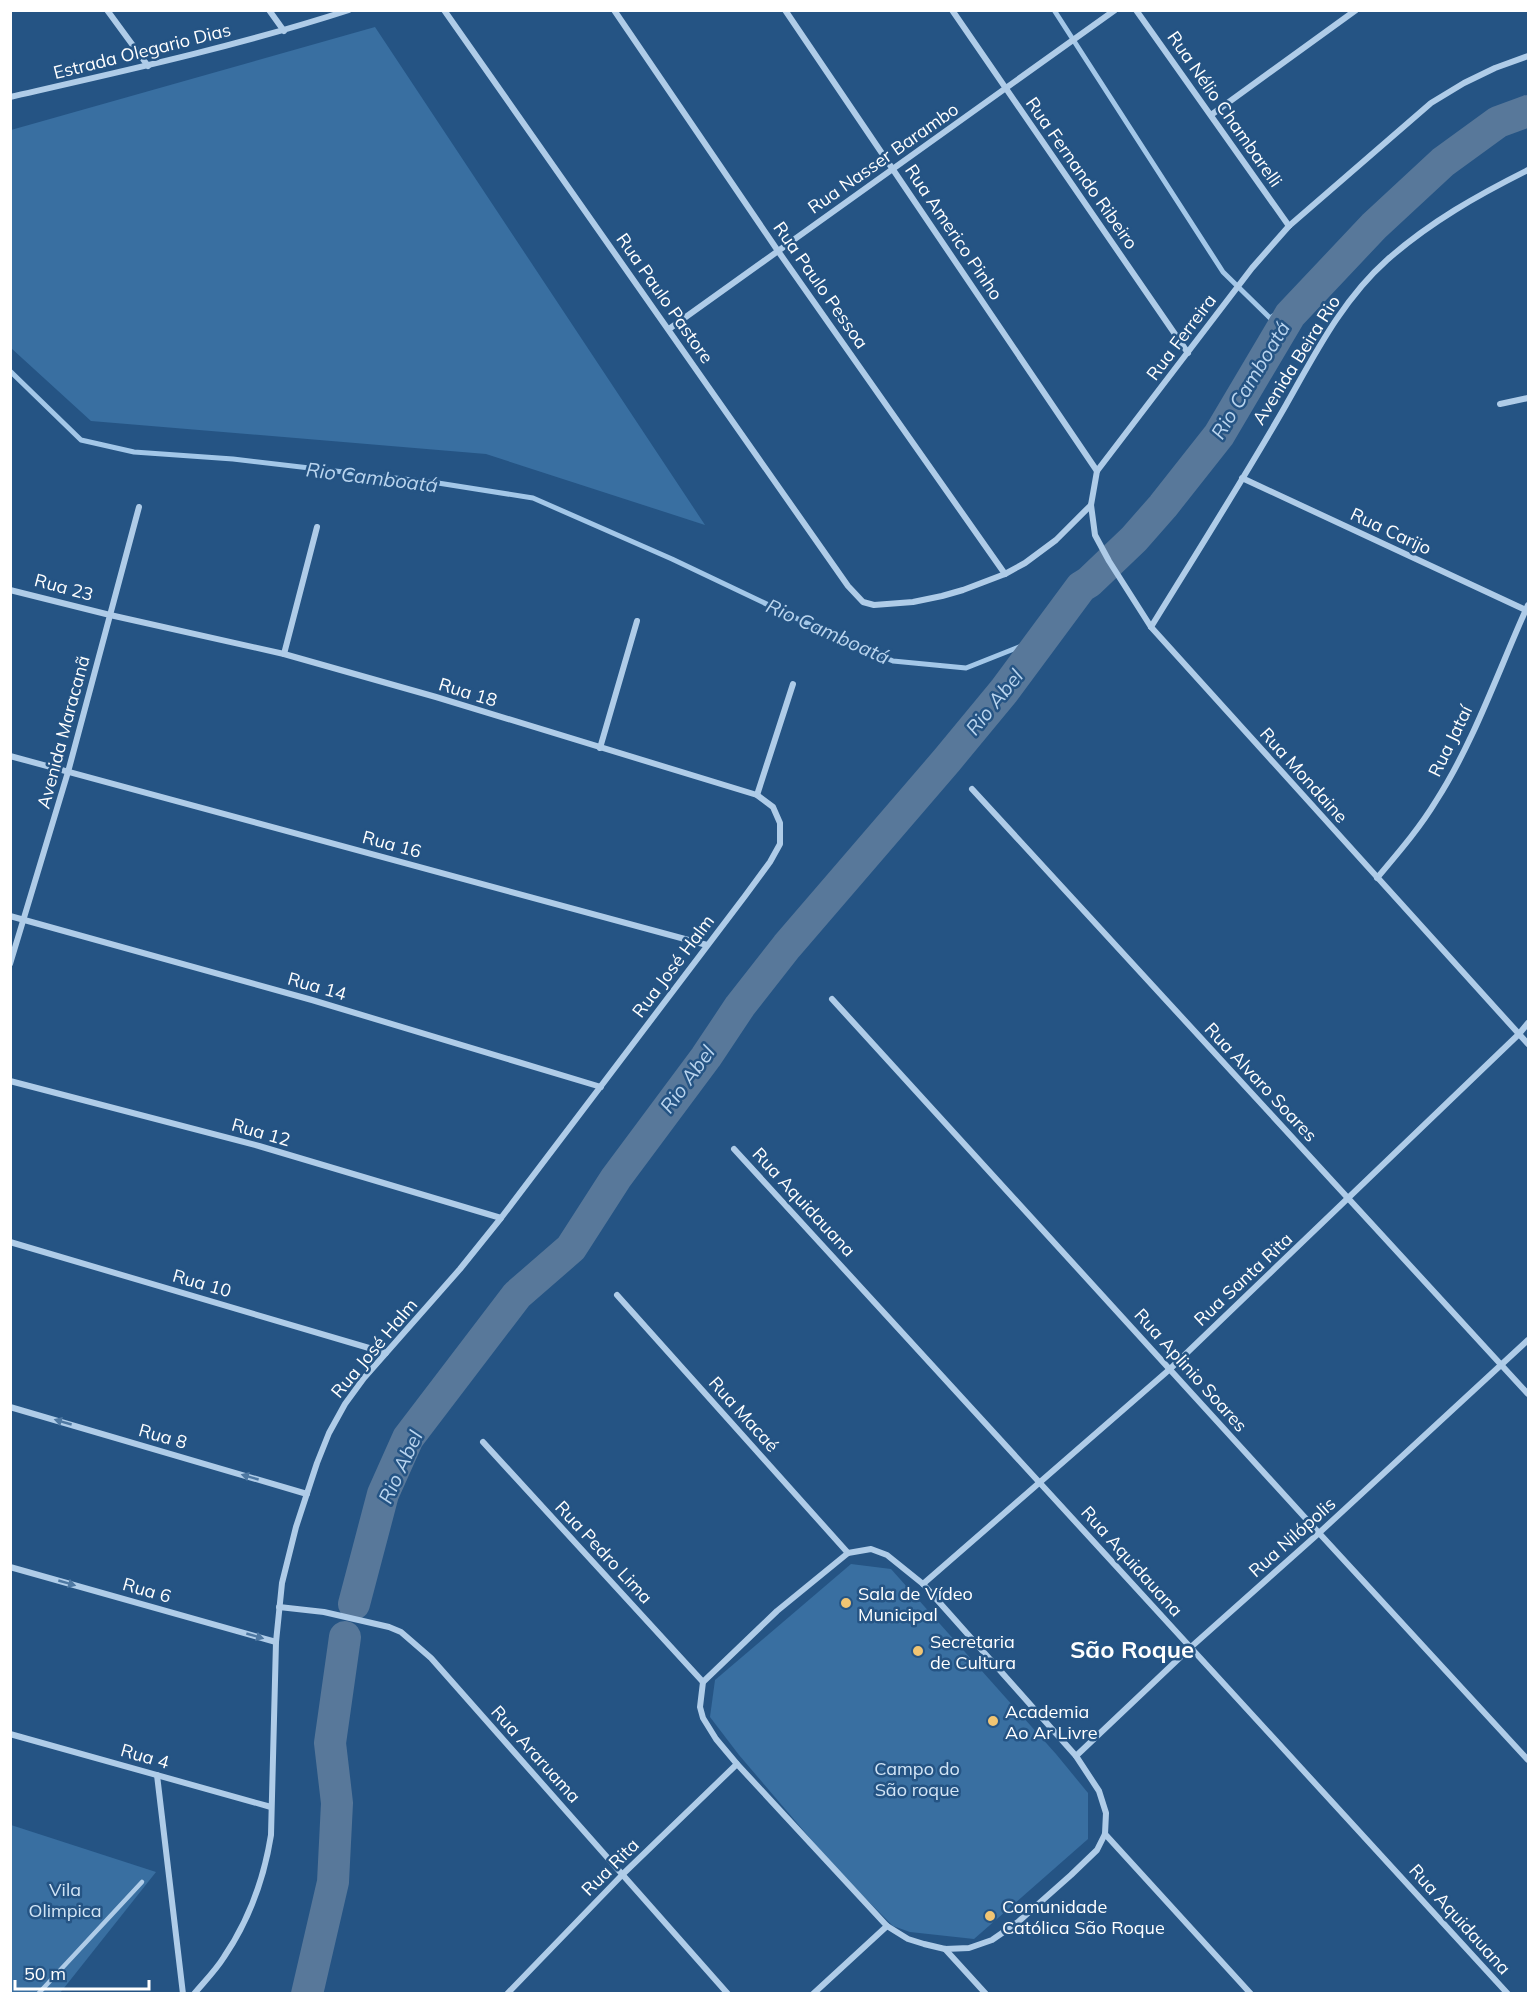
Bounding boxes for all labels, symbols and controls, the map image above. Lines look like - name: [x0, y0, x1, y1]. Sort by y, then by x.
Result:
- street label: Estrada Olegario Dias: [51, 18, 233, 84]
- street label: Rua Nélio Chambarelli: [1162, 27, 1288, 191]
- street label: Rua Fernando Ribeiro: [1021, 93, 1143, 253]
- street label: Rua Nasser Barambo: [803, 97, 963, 219]
- street label: Rua Americo Pinho: [900, 160, 1008, 304]
- street label: Rua Paulo Pessoa: [769, 217, 873, 353]
- street label: Rua Paulo Pastore: [611, 228, 719, 368]
- street label: Rua Ferreira: [1141, 289, 1221, 385]
- street label: Avenida Beira Rio: [1247, 291, 1345, 429]
- water label: Rio Camboatá: [1205, 317, 1295, 443]
- water label: Rio Camboatá: [305, 457, 439, 497]
- street label: Rua Carijo: [1347, 502, 1435, 560]
- street label: Rua 23: [32, 568, 96, 606]
- water label: Rio Camboatá: [762, 593, 894, 669]
- street label: Avenida Maracanã: [31, 653, 95, 811]
- water label: Rio Abel: [960, 664, 1028, 740]
- street label: Rua 18: [436, 672, 500, 712]
- street label: Rua Jataí: [1423, 700, 1478, 780]
- street label: Rua Mondaine: [1255, 722, 1353, 828]
- street label: Rua 16: [360, 825, 424, 863]
- street label: Rua José Halm: [627, 910, 719, 1022]
- street label: Rua 14: [285, 967, 349, 1005]
- street label: Rua Alvaro Soares: [1200, 1018, 1322, 1147]
- water label: Rio Abel: [654, 1040, 720, 1118]
- street label: Rua 12: [229, 1113, 293, 1151]
- street label: Rua Aquidauana: [747, 1143, 861, 1261]
- street label: Rua Santa Rita: [1189, 1227, 1297, 1331]
- street label: Rua 10: [170, 1264, 234, 1302]
- street label: Rua José Halm: [326, 1294, 422, 1402]
- street label: Rua Aplinio Soares: [1130, 1304, 1253, 1437]
- street label: Rua Macaé: [704, 1371, 784, 1457]
- one-way arrow: [54, 1417, 72, 1426]
- street label: Rua 8: [136, 1418, 190, 1454]
- water label: Rio Abel: [372, 1426, 428, 1507]
- one-way arrow: [241, 1472, 259, 1481]
- street label: Rua Nilópolis: [1244, 1492, 1340, 1582]
- street label: Rua Pedro Lima: [550, 1496, 658, 1608]
- street label: Rua Aquidauana: [1076, 1501, 1188, 1621]
- street label: Rua 6: [120, 1572, 174, 1608]
- one-way arrow: [58, 1579, 76, 1588]
- place label: Sala de Vídeo Municipal: [858, 1582, 973, 1626]
- marker: Sala de Vídeo Municipal: [839, 1596, 853, 1610]
- place label: Secretaria de Cultura: [930, 1630, 1016, 1674]
- one-way arrow: [246, 1632, 264, 1641]
- district label: São Roque: [1070, 1634, 1194, 1664]
- marker: Secretaria de Cultura: [911, 1644, 925, 1658]
- place label: Academia Ao Ar Livre: [1005, 1700, 1097, 1744]
- street label: Rua Araruama: [486, 1701, 586, 1807]
- marker: Academia Ao Ar Livre: [986, 1714, 1000, 1728]
- street label: Rua 4: [118, 1738, 172, 1774]
- park label: Campo do São roque: [874, 1757, 960, 1801]
- street label: Rua Rita: [576, 1833, 644, 1901]
- street label: Rua Aquidauana: [1404, 1859, 1516, 1979]
- park label: Vila Olimpica: [29, 1878, 102, 1922]
- place label: Comunidade Católica São Roque: [1002, 1895, 1165, 1939]
- marker: Comunidade Católica São Roque: [983, 1909, 997, 1923]
- scale bar: [15, 1953, 148, 1991]
- text: 50 m: [24, 1962, 66, 1985]

